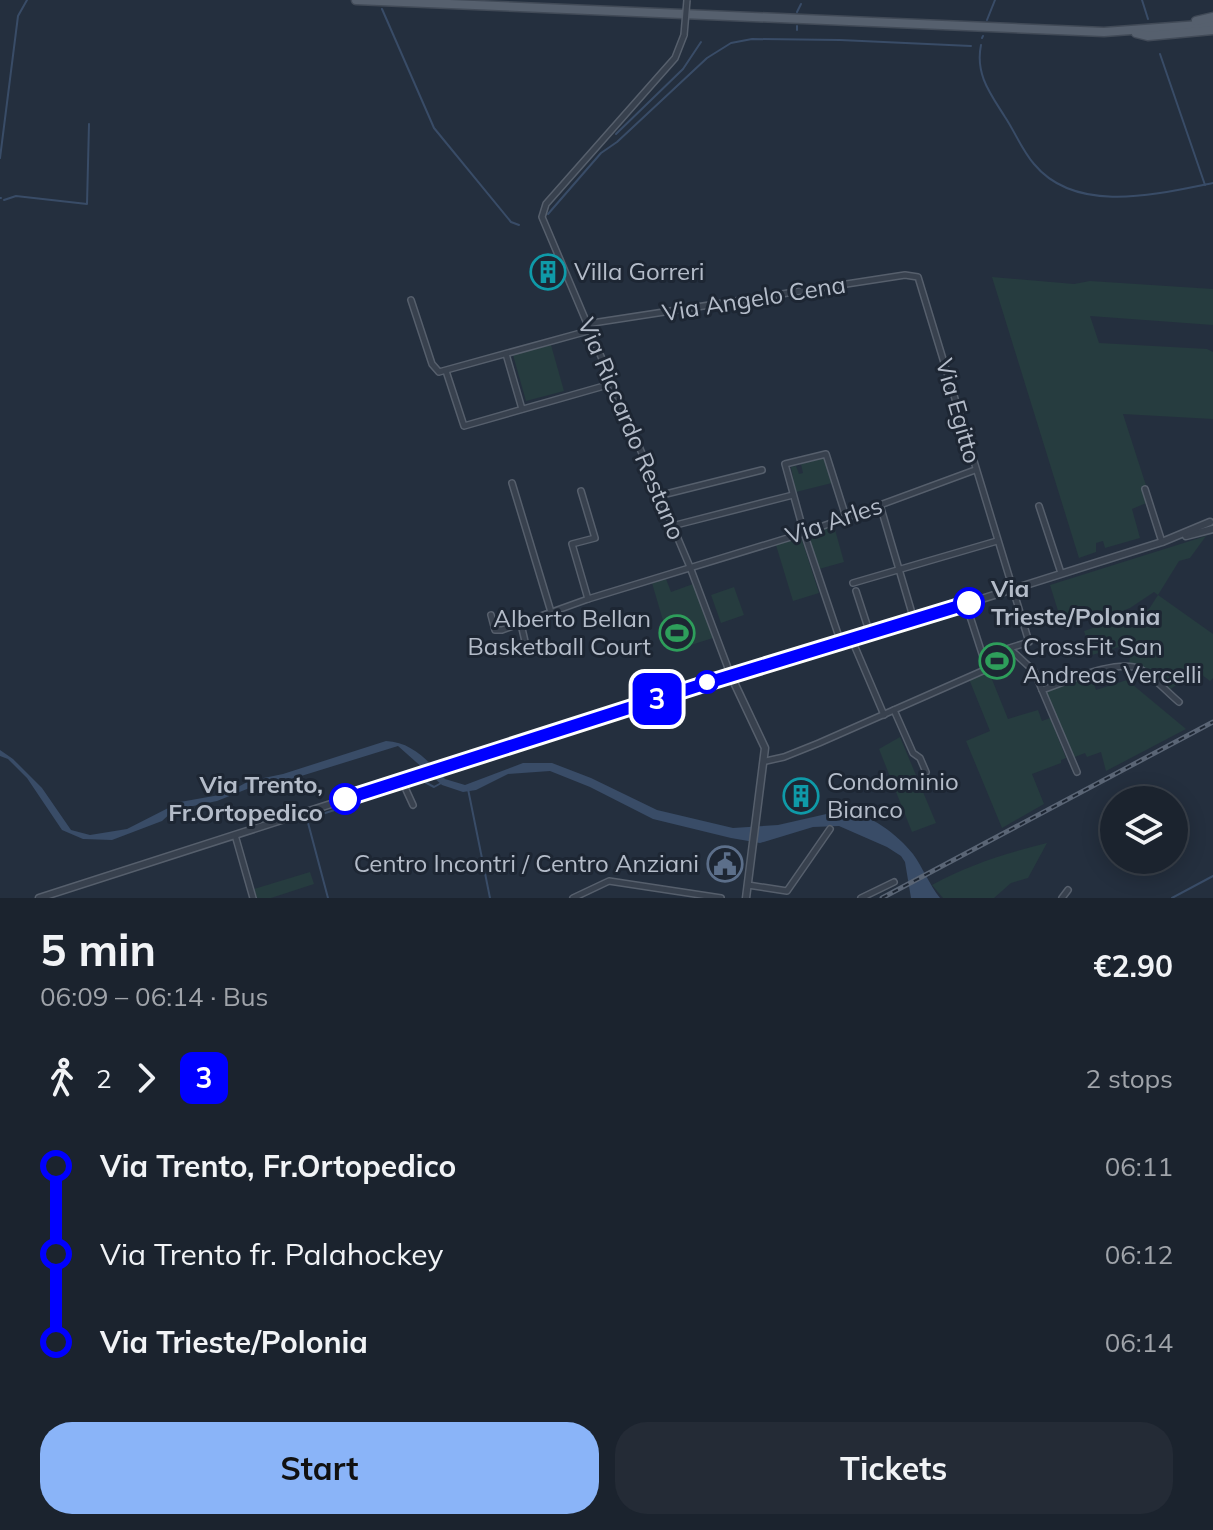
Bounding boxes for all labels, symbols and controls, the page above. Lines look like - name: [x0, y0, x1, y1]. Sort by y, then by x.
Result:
- building icon: Villa Gorreri: [529, 253, 567, 291]
- place label: Villa Gorreri: [574, 256, 705, 286]
- street label: Via Angelo Cena: [660, 269, 848, 327]
- street label: Via Riccardo Restano: [572, 313, 692, 544]
- street label: Via Egitto: [930, 355, 988, 466]
- street label: Via Arles: [781, 490, 886, 551]
- place label: Via Trieste/Polonia: [990, 573, 1160, 631]
- marker: Via Trieste/Polonia: [954, 588, 984, 618]
- place label: Alberto Bellan Basketball Court: [468, 603, 651, 661]
- sports icon: Alberto Bellan Basketball Court: [658, 614, 696, 652]
- place label: CrossFit San Andreas Vercelli: [1023, 631, 1202, 689]
- sports icon: CrossFit San Andreas Vercelli: [978, 642, 1016, 680]
- unlabelled marker: [696, 671, 718, 693]
- line badge: 3: [631, 673, 683, 725]
- text: 3: [649, 681, 665, 716]
- place label: Condominio Bianco: [827, 766, 959, 824]
- place label: Via Trento, Fr.Ortopedico: [168, 769, 323, 827]
- building icon: Condominio Bianco: [782, 777, 820, 815]
- marker: Via Trento, Fr.Ortopedico: [330, 784, 360, 814]
- map controls: [1100, 786, 1188, 874]
- button: layers: [1100, 786, 1188, 874]
- public building icon: Centro Incontri / Centro Anziani: [706, 845, 744, 883]
- place label: Centro Incontri / Centro Anziani: [354, 848, 699, 878]
- text: 5 min: [40, 922, 156, 977]
- text: €2.90: [1094, 947, 1173, 985]
- text: 06:09 – 06:14 · Bus: [40, 980, 269, 1013]
- icon: walk: [40, 1056, 84, 1100]
- icon: forward: [124, 1056, 168, 1100]
- text: 3: [196, 1060, 212, 1095]
- text: 2: [96, 1062, 112, 1095]
- text: 2 stops: [1086, 1062, 1173, 1095]
- text: Via Trento, Fr.Ortopedico: [100, 1147, 456, 1185]
- text: 06:11: [1105, 1150, 1173, 1183]
- text: Via Trento fr. Palahockey: [100, 1235, 443, 1273]
- text: 06:12: [1105, 1238, 1173, 1271]
- text: Via Trieste/Polonia: [100, 1323, 368, 1361]
- text: 06:14: [1105, 1326, 1173, 1359]
- button: Start: [40, 1422, 599, 1514]
- button: Tickets: [615, 1422, 1173, 1514]

